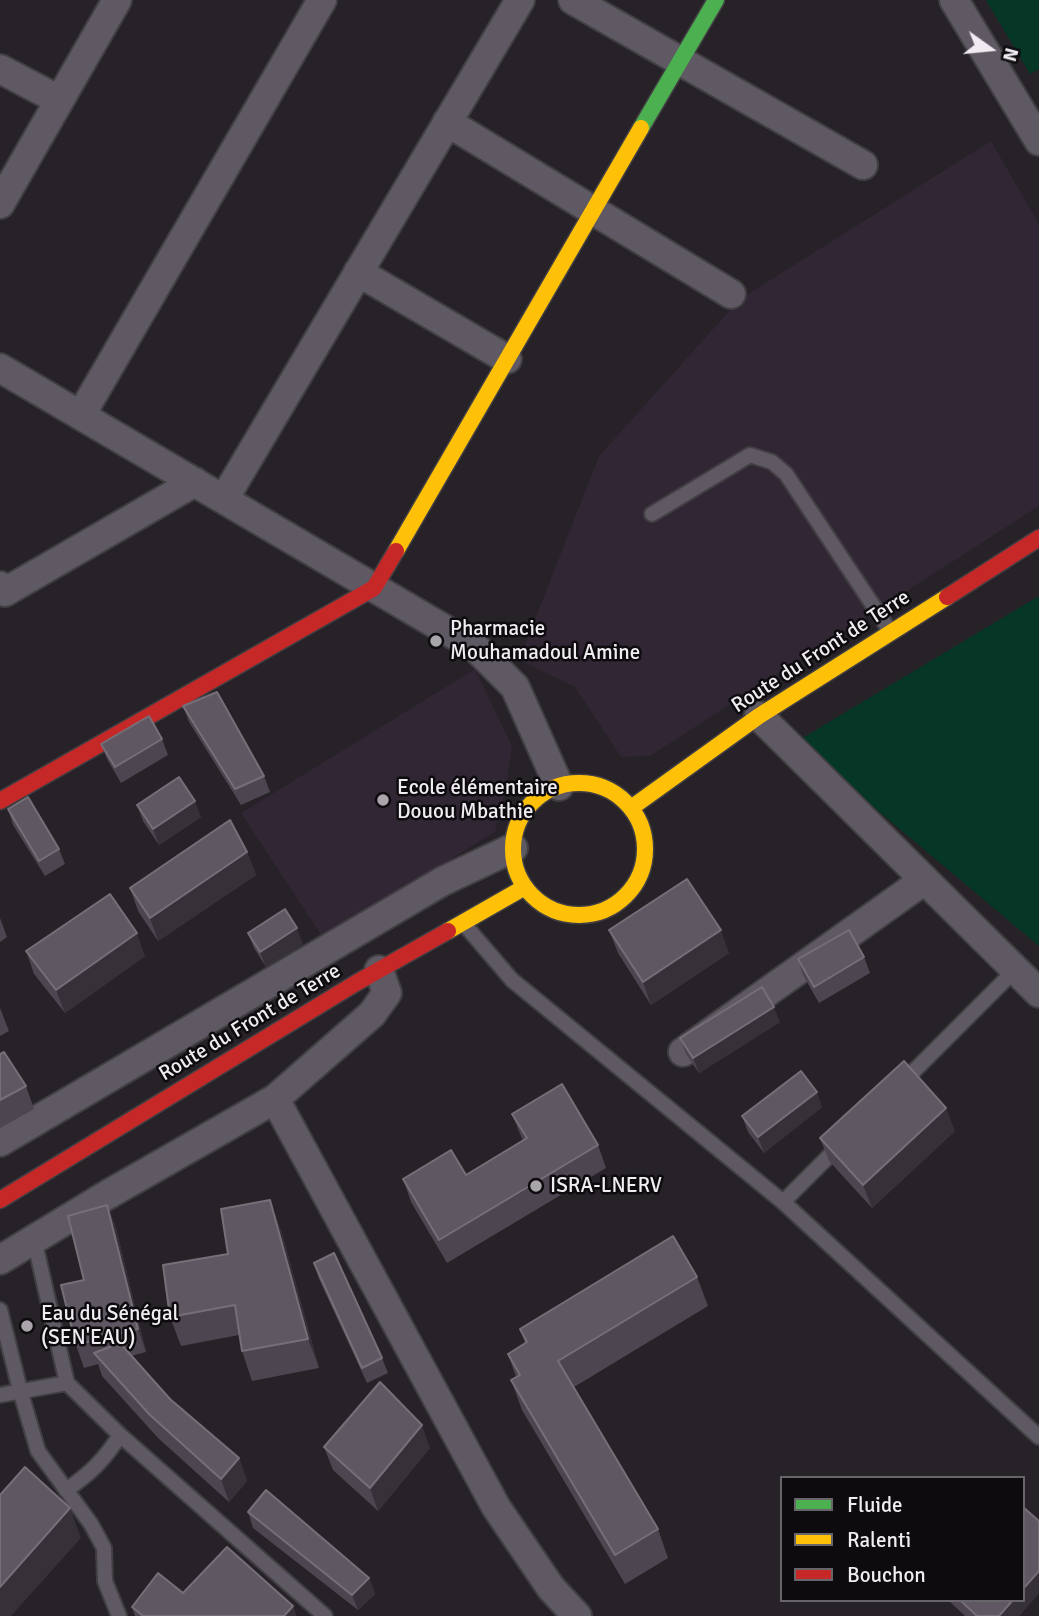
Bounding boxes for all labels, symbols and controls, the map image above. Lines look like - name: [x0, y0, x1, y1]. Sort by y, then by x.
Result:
- north arrow: [955, 14, 1025, 84]
- text: N: [997, 45, 1024, 64]
- street label: Route du Front de Terre: [727, 585, 915, 719]
- place label: Pharmacie Mouhamadoul Amine: [450, 616, 640, 666]
- marker: Pharmacie Mouhamadoul Amine: [428, 633, 444, 649]
- place label: Ecole élémentaire Douou Mbathie: [397, 775, 558, 825]
- marker: Ecole élémentaire Douou Mbathie: [375, 792, 391, 808]
- street label: Route du Front de Terre: [155, 959, 345, 1087]
- place label: ISRA-LNERV: [550, 1173, 662, 1199]
- marker: ISRA-LNERV: [528, 1178, 544, 1194]
- place label: Eau du Sénégal (SEN'EAU): [41, 1301, 179, 1351]
- marker: Eau du Sénégal (SEN'EAU): [19, 1318, 35, 1334]
- legend: [780, 1476, 1025, 1602]
- text: Fluide: [847, 1492, 903, 1518]
- text: Ralenti: [847, 1527, 911, 1553]
- text: Bouchon: [847, 1562, 926, 1588]

